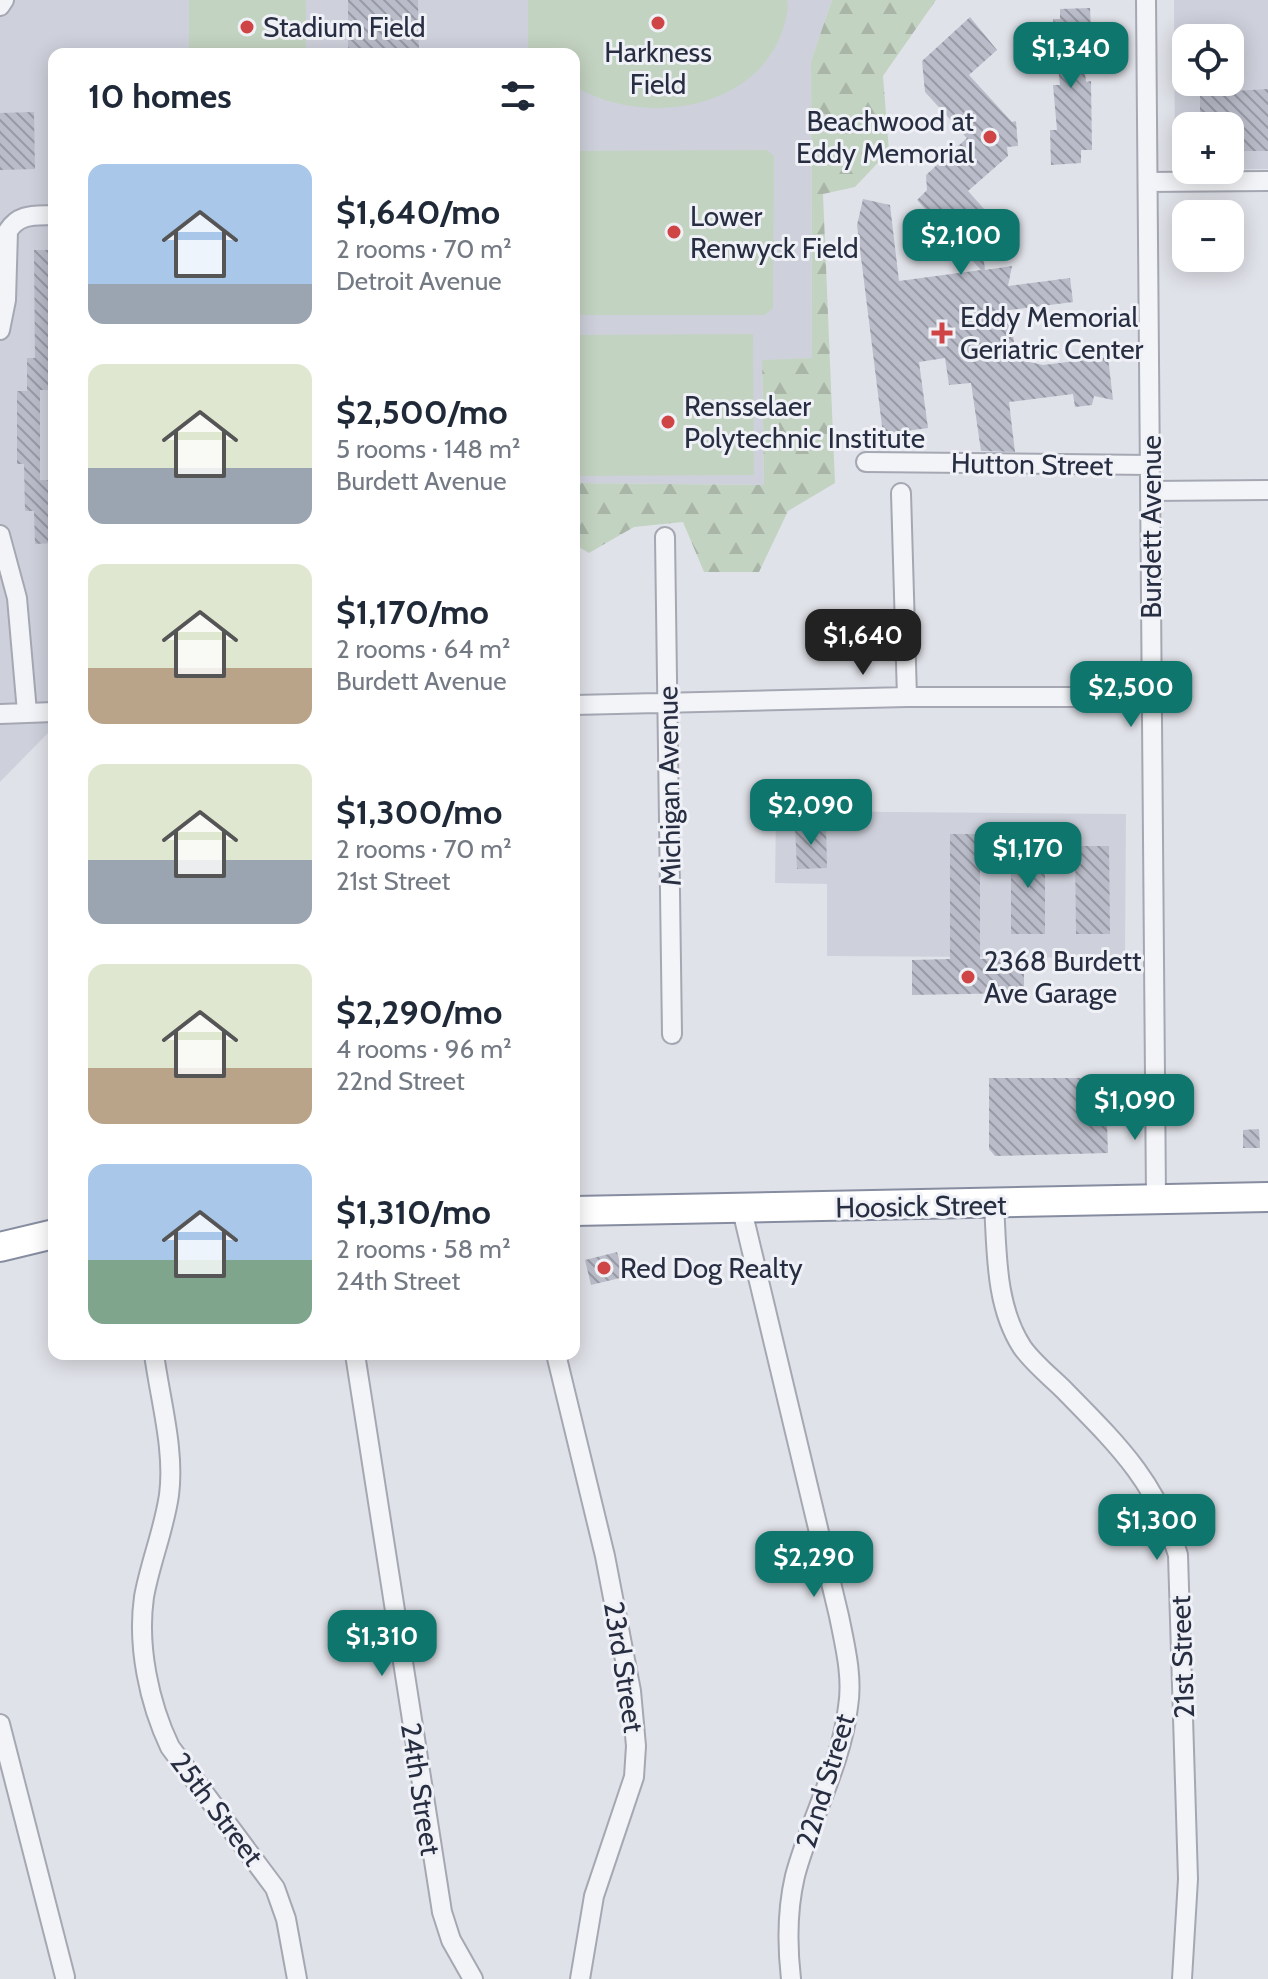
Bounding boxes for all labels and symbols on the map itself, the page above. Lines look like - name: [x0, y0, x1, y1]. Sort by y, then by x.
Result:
- place label: Stadium Field: [263, 10, 426, 44]
- marker: Harkness Field: [649, 14, 667, 32]
- marker: Stadium Field: [238, 18, 256, 36]
- pin: $1,340: [1006, 22, 1136, 90]
- place label: Harkness Field: [604, 35, 712, 101]
- place label: Beachwood at Eddy Memorial: [796, 104, 974, 170]
- marker: Beachwood at Eddy Memorial: [981, 128, 999, 146]
- place label: Lower Renwyck Field: [690, 199, 859, 265]
- pin: $2,100: [896, 209, 1026, 277]
- marker: Lower Renwyck Field: [665, 223, 683, 241]
- place label: Eddy Memorial Geriatric Center: [960, 300, 1143, 366]
- marker: Eddy Memorial Geriatric Center: [931, 322, 953, 344]
- place label: Rensselaer Polytechnic Institute: [684, 389, 925, 455]
- marker: Rensselaer Polytechnic Institute: [659, 413, 677, 431]
- street label: Burdett Avenue: [1134, 435, 1168, 619]
- street label: Hutton Street: [951, 446, 1113, 482]
- pin: $1,640: [798, 609, 928, 677]
- pin: $2,500: [1066, 661, 1196, 729]
- street label: Michigan Avenue: [650, 686, 688, 886]
- pin: $2,090: [746, 779, 876, 847]
- pin: $1,170: [963, 822, 1093, 890]
- place label: 2368 Burdett Ave Garage: [984, 944, 1141, 1010]
- marker: 2368 Burdett Ave Garage: [959, 968, 977, 986]
- pin: $1,090: [1070, 1074, 1200, 1142]
- street label: Hoosick Street: [835, 1188, 1007, 1224]
- place label: Red Dog Realty: [620, 1251, 803, 1285]
- marker: Red Dog Realty: [595, 1259, 613, 1277]
- pin: $1,300: [1092, 1494, 1222, 1562]
- pin: $2,290: [749, 1531, 879, 1599]
- street label: 21st Street: [1163, 1595, 1201, 1719]
- street label: 23rd Street: [597, 1599, 651, 1735]
- pin: $1,310: [317, 1610, 447, 1678]
- street label: 22nd Street: [788, 1710, 862, 1852]
- street label: 24th Street: [394, 1720, 448, 1858]
- street label: 25th Street: [163, 1746, 271, 1872]

